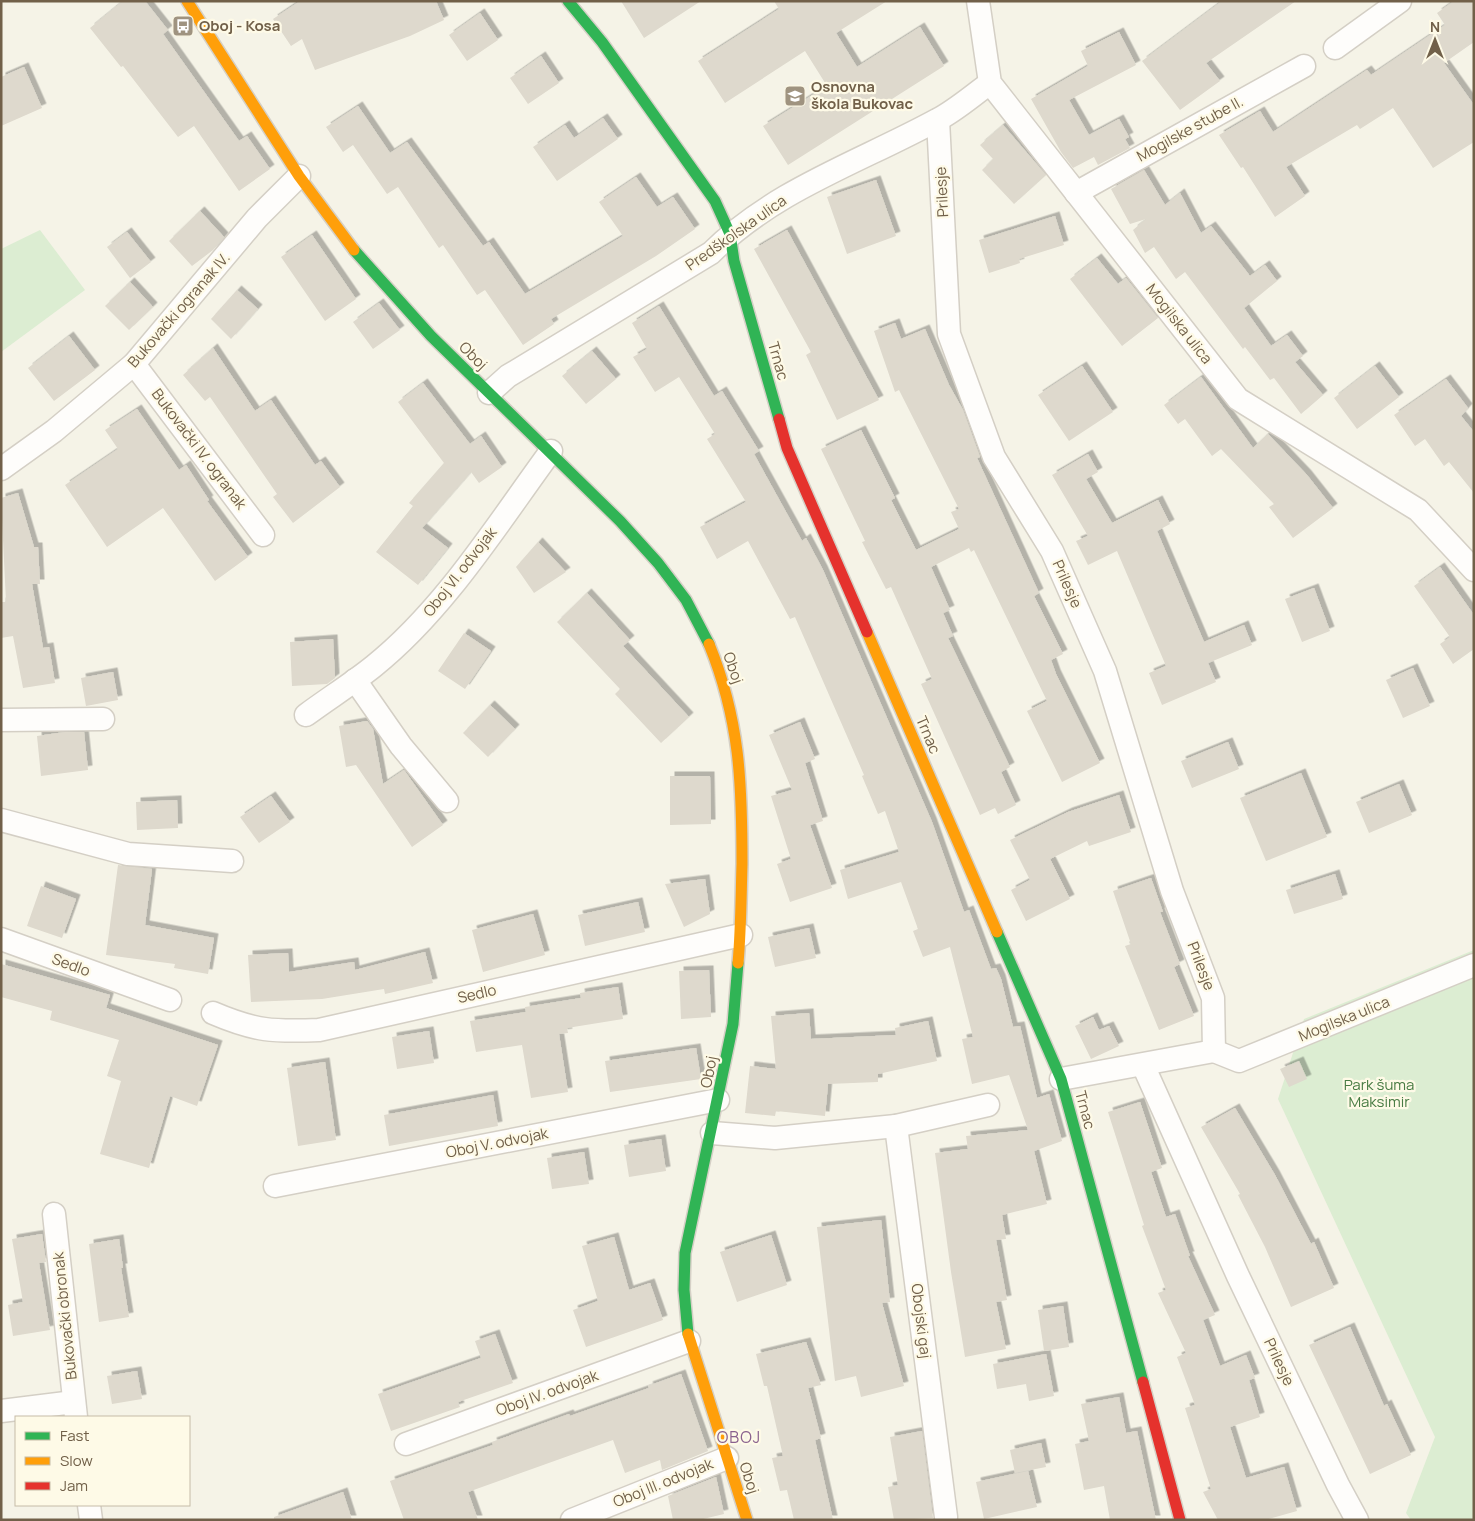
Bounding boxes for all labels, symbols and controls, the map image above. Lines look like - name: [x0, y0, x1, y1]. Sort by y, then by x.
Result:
- bus stop icon: Oboj - Kosa: [171, 14, 195, 38]
- place label: Oboj - Kosa: [199, 15, 280, 36]
- north arrow: [1410, 15, 1460, 65]
- text: N: [1430, 17, 1440, 36]
- place label: Osnovna škola Bukovac: [811, 76, 913, 114]
- school or university icon: Osnovna škola Bukovac: [783, 84, 807, 108]
- street label: Mogilske stube II.: [1133, 91, 1247, 166]
- street label: Prilesje: [930, 166, 953, 218]
- street label: Predškolska ulica: [681, 190, 790, 275]
- street label: Bukovački ogranak IV.: [123, 248, 234, 372]
- street label: Mogilska ulica: [1141, 279, 1217, 368]
- street label: Oboj: [454, 337, 492, 375]
- street label: Trnac: [763, 339, 794, 383]
- street label: Bukovački IV. ogranak: [147, 384, 252, 514]
- street label: Oboj VI. odvojak: [418, 522, 502, 621]
- street label: Prilesje: [1048, 556, 1087, 611]
- street label: Oboj: [718, 649, 749, 687]
- street label: Trnac: [911, 713, 946, 757]
- street label: Prilesje: [1183, 938, 1220, 993]
- street label: Sedlo: [49, 948, 93, 981]
- street label: Sedlo: [455, 979, 499, 1008]
- street label: Mogilska ulica: [1295, 991, 1392, 1046]
- street label: Oboj: [695, 1054, 722, 1090]
- park label: Park šuma Maksimir: [1344, 1074, 1414, 1112]
- street label: Trnac: [1070, 1088, 1101, 1131]
- street label: Oboj V. odvojak: [444, 1122, 550, 1163]
- street label: Bukovački obronak: [47, 1251, 82, 1381]
- street label: Obojski gaj: [906, 1282, 936, 1360]
- street label: Prilesje: [1259, 1334, 1300, 1389]
- street label: Oboj IV. odvojak: [493, 1364, 601, 1421]
- legend: [15, 1416, 190, 1506]
- text: Fast: [60, 1425, 89, 1446]
- district label: OBOJ: [717, 1426, 761, 1448]
- text: Slow: [60, 1450, 93, 1471]
- street label: Oboj III. odvojak: [610, 1453, 716, 1512]
- street label: Oboj: [734, 1459, 764, 1496]
- text: Jam: [60, 1475, 88, 1496]

